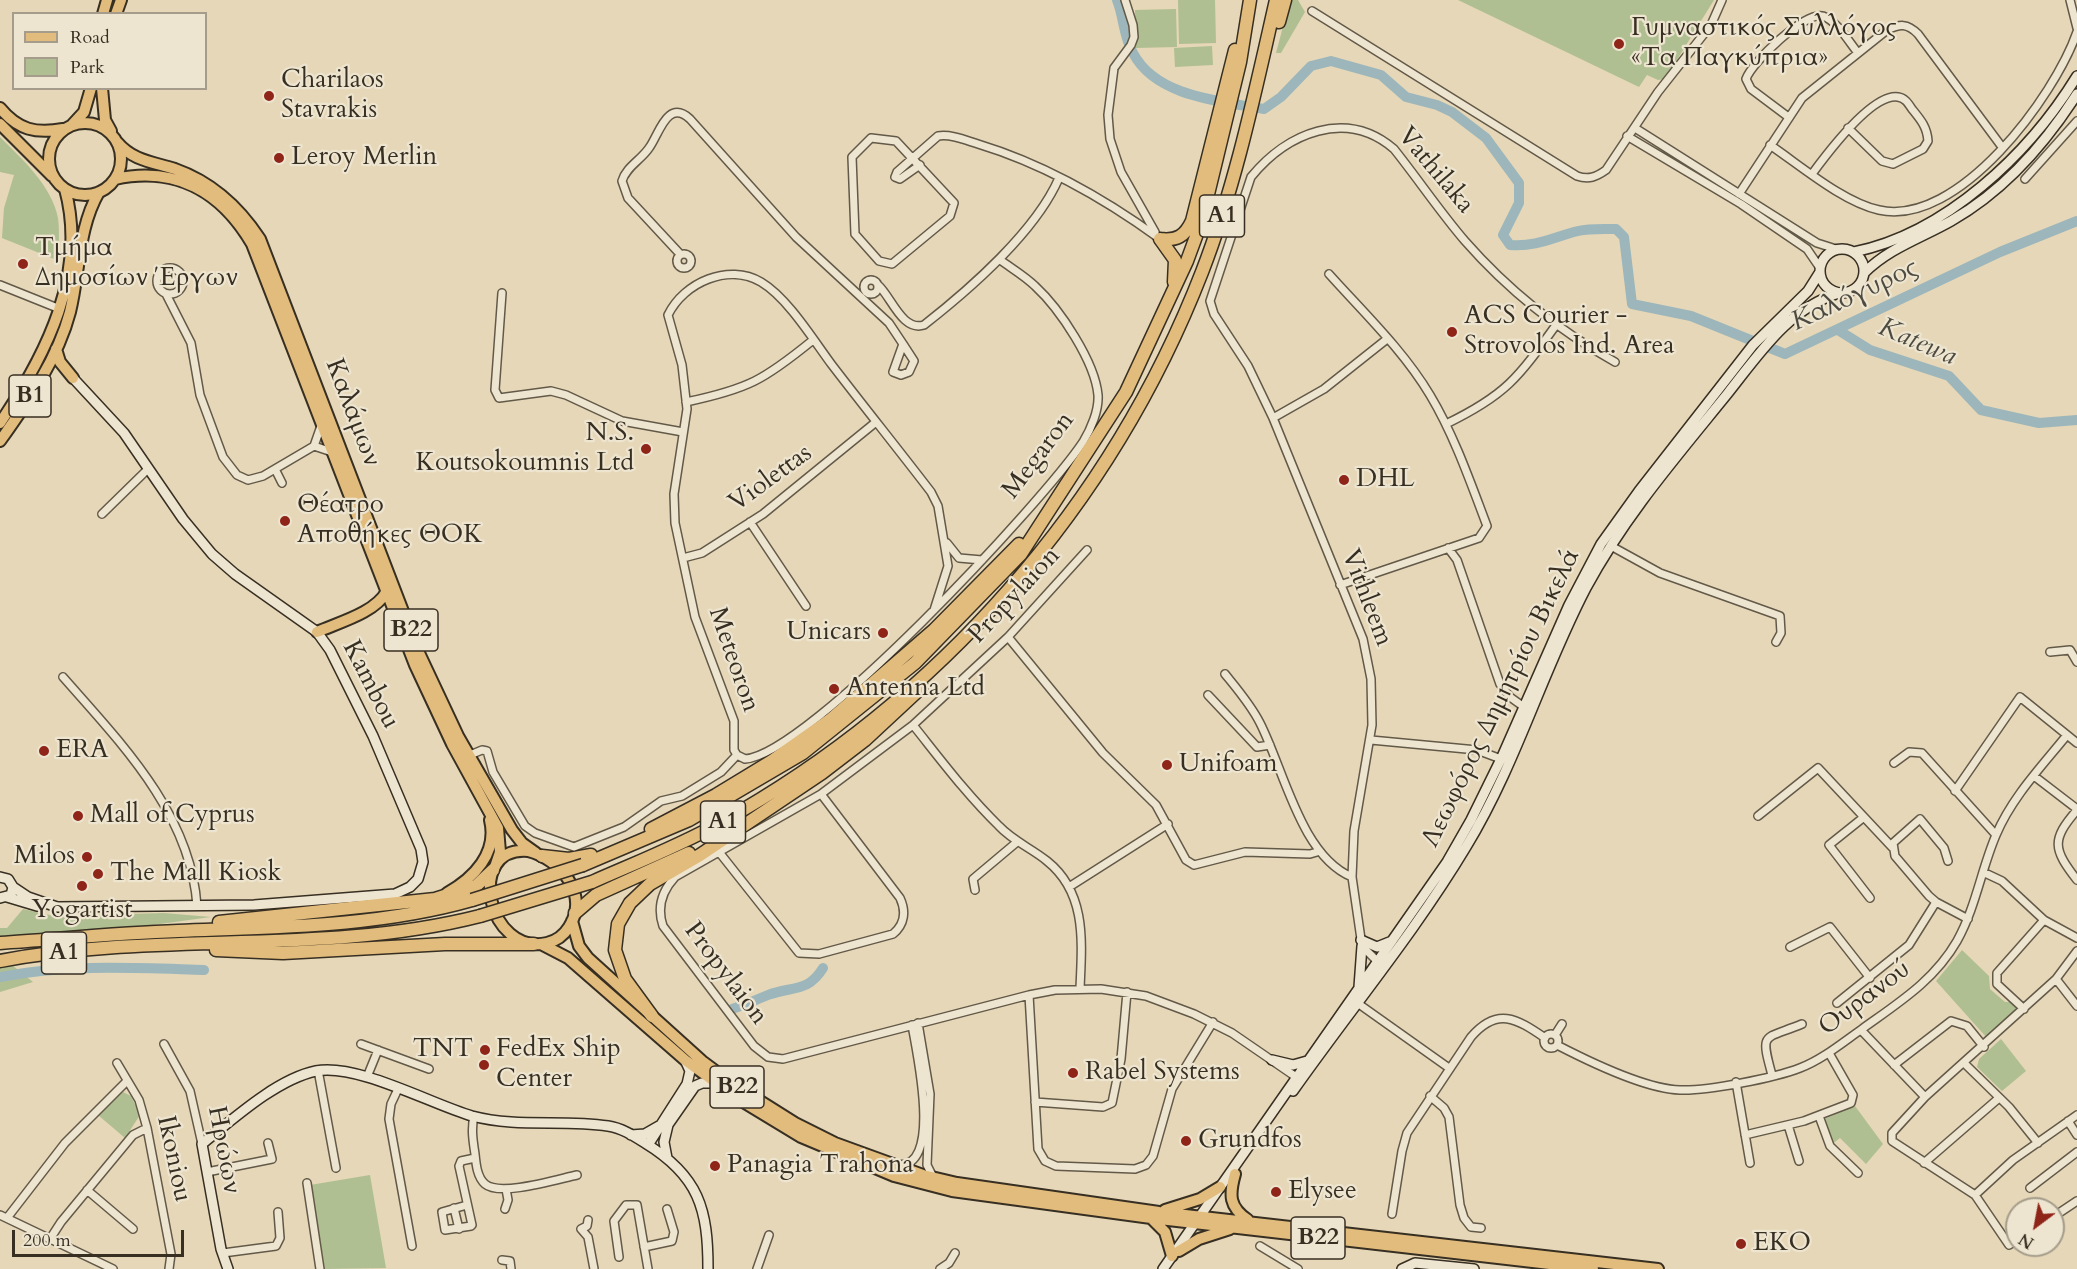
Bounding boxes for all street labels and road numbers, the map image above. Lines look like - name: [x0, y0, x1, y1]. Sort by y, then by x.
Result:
- street label: Vathilaka: [1390, 121, 1480, 221]
- road number: A1: [1200, 195, 1244, 237]
- street label: Καλάμων: [317, 355, 387, 471]
- road number: B1: [9, 375, 51, 417]
- street label: Megaron: [996, 407, 1082, 505]
- street label: Violettas: [723, 438, 819, 520]
- street label: Propylaion: [963, 541, 1067, 651]
- street label: Λεωφόρος Δημητρίου Βικελά: [1416, 543, 1588, 853]
- street label: Vithleem: [1333, 545, 1399, 651]
- street label: Meteoron: [701, 604, 765, 716]
- road number: B22: [384, 609, 438, 651]
- street label: Kambou: [335, 636, 405, 734]
- road number: A1: [700, 801, 746, 843]
- street label: Propylaion: [676, 917, 774, 1031]
- road number: A1: [42, 932, 86, 974]
- street label: Ουρανού: [1813, 955, 1917, 1043]
- road number: B22: [710, 1066, 764, 1108]
- street label: Ηρώων: [199, 1104, 247, 1196]
- street label: Ikoniou: [149, 1113, 197, 1205]
- road number: B22: [1291, 1217, 1345, 1259]

